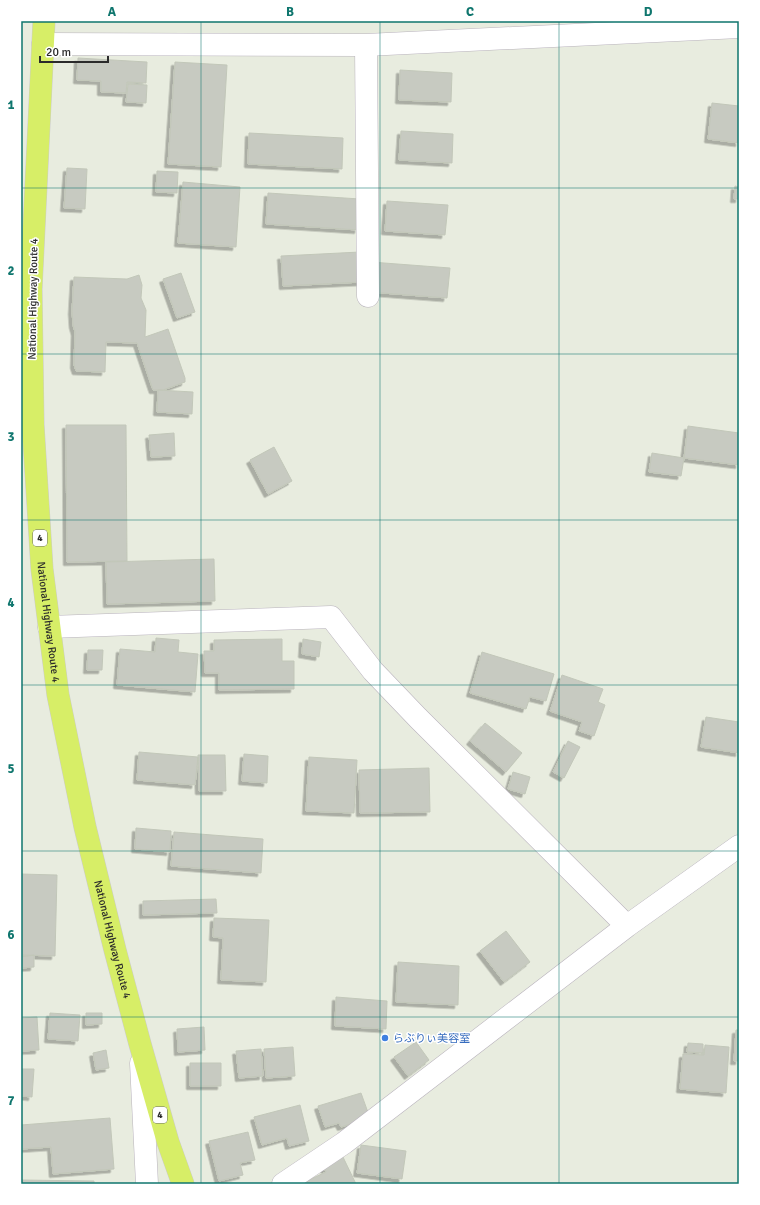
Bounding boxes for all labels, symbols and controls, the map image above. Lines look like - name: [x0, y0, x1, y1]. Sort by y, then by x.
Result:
- text: A: [108, 4, 117, 20]
- text: B: [286, 4, 294, 20]
- text: C: [466, 4, 474, 20]
- text: D: [644, 4, 653, 20]
- scale bar: [40, 38, 108, 64]
- text: 20 m: [46, 45, 71, 60]
- text: 1: [7, 97, 15, 113]
- street label: National Highway Route 4: [25, 238, 41, 360]
- text: 2: [7, 263, 15, 279]
- text: 3: [7, 429, 15, 445]
- road number: 4: [33, 530, 47, 546]
- street label: National Highway Route 4: [35, 561, 63, 683]
- text: 4: [7, 595, 15, 611]
- text: 5: [7, 761, 15, 777]
- street label: National Highway Route 4: [92, 879, 134, 1000]
- text: 6: [7, 927, 15, 943]
- place label: らぶりぃ美容室: [393, 1032, 470, 1045]
- marker: らぶりぃ美容室: [380, 1033, 390, 1043]
- text: 7: [7, 1093, 15, 1109]
- road number: 4: [153, 1107, 167, 1123]

